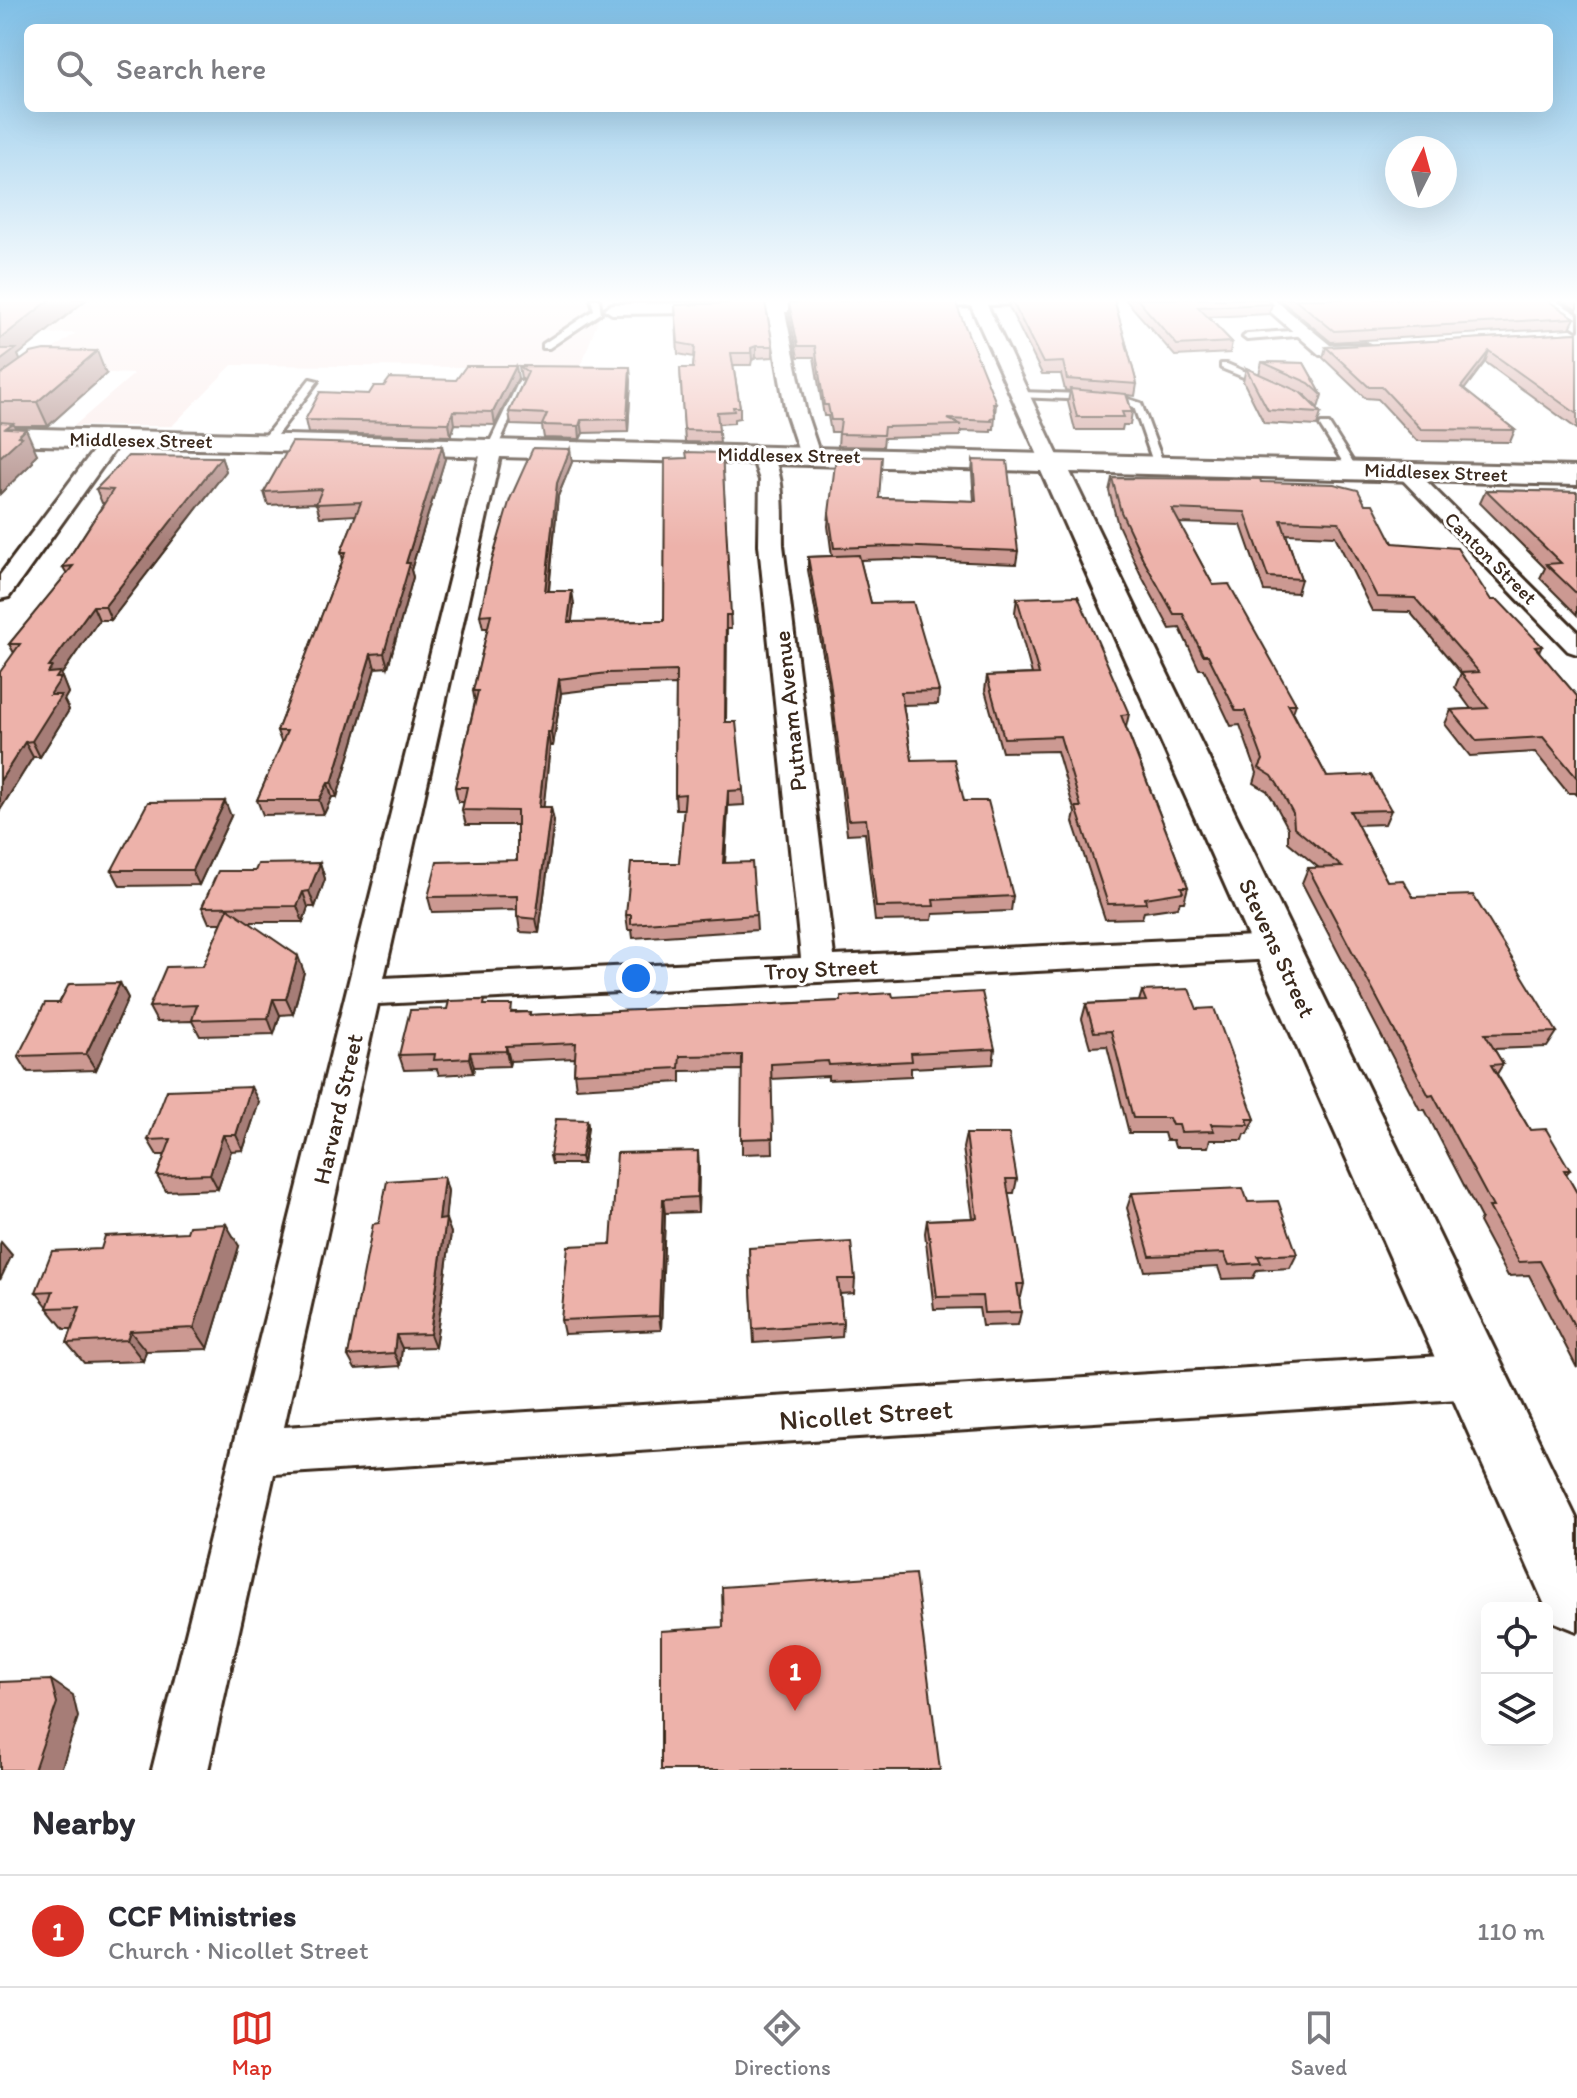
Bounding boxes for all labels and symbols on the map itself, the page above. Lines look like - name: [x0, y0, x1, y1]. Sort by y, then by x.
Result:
- north arrow: [1385, 136, 1457, 208]
- street label: Middlesex Street: [69, 427, 213, 453]
- street label: Middlesex Street: [717, 442, 861, 468]
- street label: Middlesex Street: [1364, 458, 1509, 487]
- street label: Canton Street: [1440, 507, 1542, 609]
- street label: Putnam Avenue: [767, 629, 812, 793]
- street label: Stevens Street: [1233, 874, 1322, 1022]
- street label: Troy Street: [763, 951, 879, 986]
- your location: [616, 958, 656, 998]
- street label: Harvard Street: [306, 1031, 369, 1187]
- street label: Nicollet Street: [778, 1391, 954, 1437]
- pin: 1: [769, 1645, 821, 1711]

